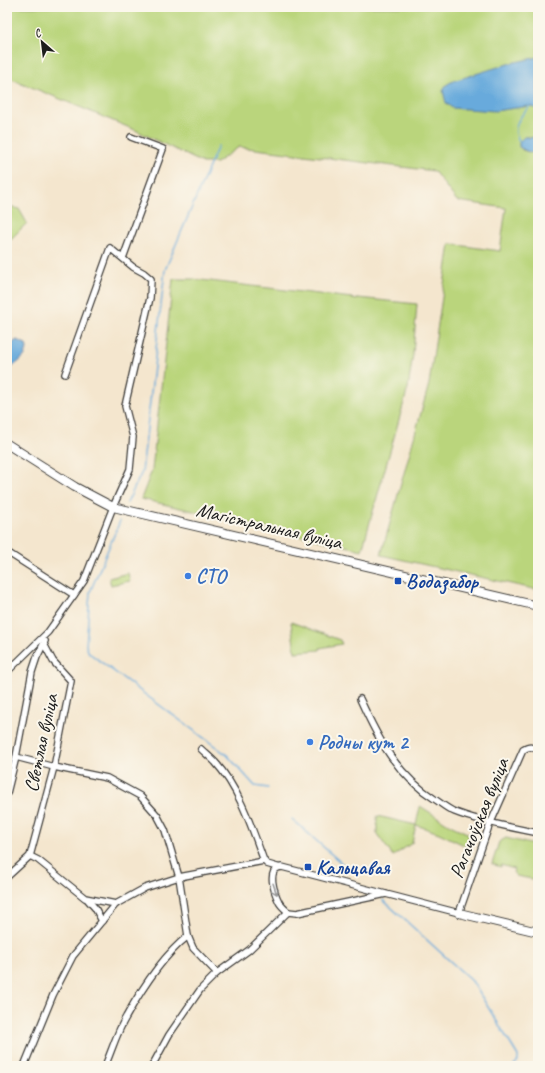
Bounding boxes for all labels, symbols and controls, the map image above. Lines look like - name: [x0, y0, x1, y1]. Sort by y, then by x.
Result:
- north arrow: [22, 22, 62, 62]
- text: С: [32, 25, 44, 41]
- street label: Магістральная вуліца: [194, 497, 345, 555]
- place label: СТО: [196, 564, 228, 589]
- place label: Водазабор: [406, 569, 479, 595]
- marker: СТО: [183, 571, 193, 581]
- marker: Водазабор: [393, 576, 403, 586]
- street label: Светлая вуліца: [18, 691, 64, 794]
- place label: Родны кут 2: [318, 730, 410, 755]
- marker: Родны кут 2: [305, 737, 315, 747]
- street label: Рагачоўская вуліца: [444, 753, 515, 882]
- place label: Кальцавая: [316, 855, 391, 880]
- marker: Кальцавая: [303, 862, 313, 872]
- one-way arrow: [272, 883, 279, 896]

